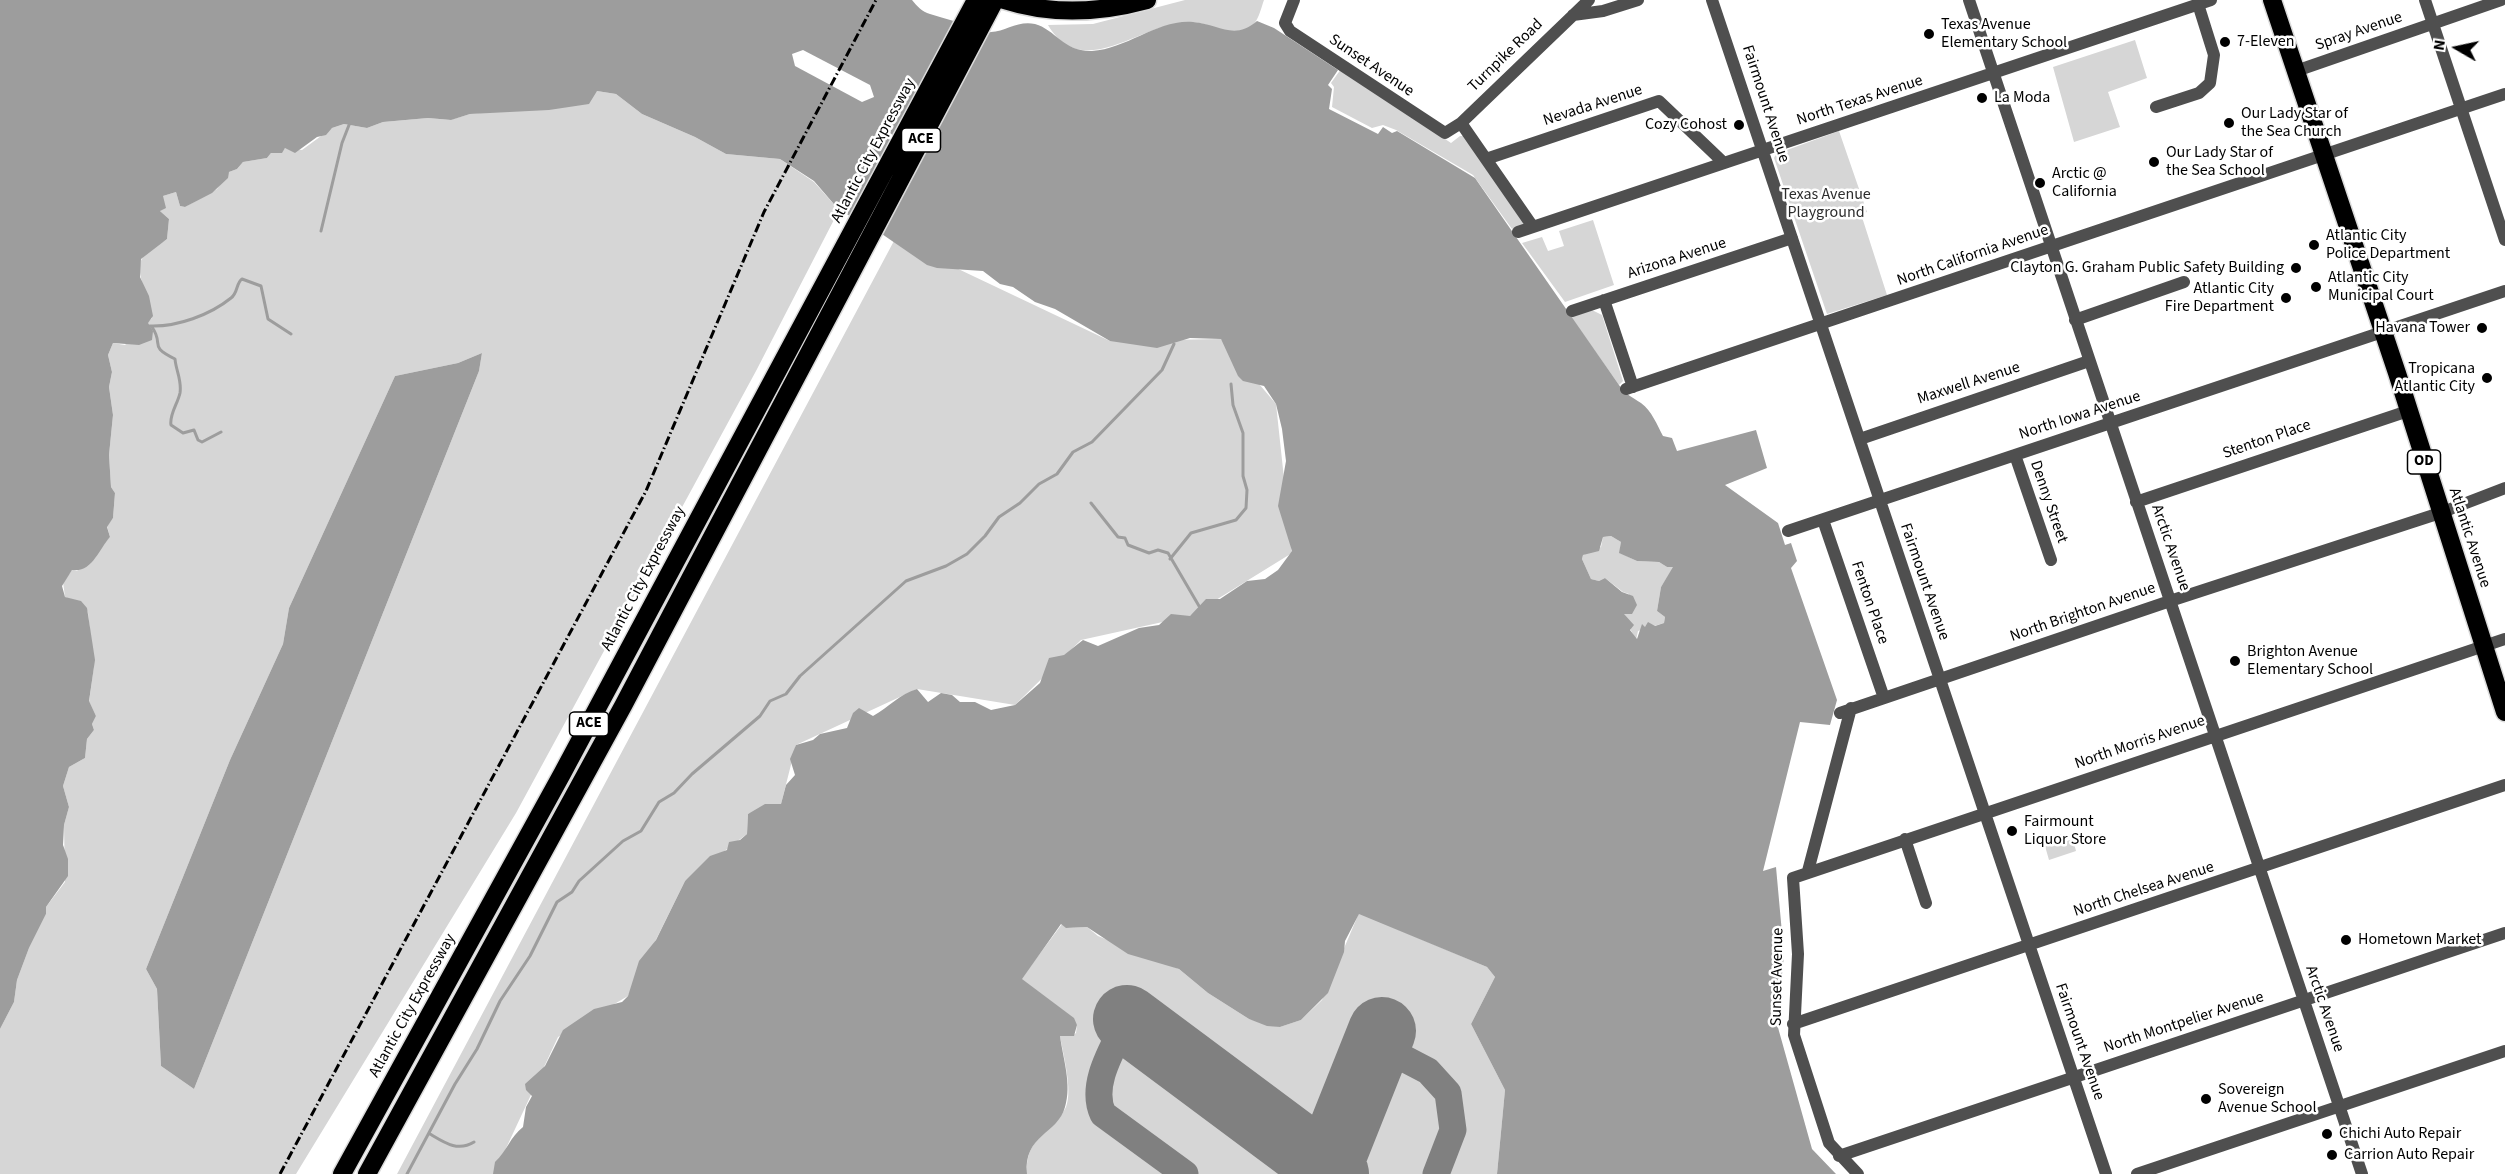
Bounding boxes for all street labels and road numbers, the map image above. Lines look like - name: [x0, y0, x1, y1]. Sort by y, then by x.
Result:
- street label: Spray Avenue: [2313, 8, 2405, 56]
- street label: Turnpike Road: [1465, 15, 1547, 97]
- street label: Sunset Avenue: [1325, 31, 1417, 101]
- street label: Fairmount Avenue: [1737, 43, 1793, 165]
- street label: North Texas Avenue: [1795, 72, 1925, 130]
- street label: Atlantic City Expressway: [828, 75, 920, 227]
- street label: Nevada Avenue: [1541, 81, 1645, 131]
- road number: ACE: [902, 128, 940, 152]
- street label: North California Avenue: [1895, 221, 2051, 291]
- street label: Arizona Avenue: [1625, 234, 1729, 284]
- street label: Maxwell Avenue: [1915, 358, 2023, 410]
- street label: North Iowa Avenue: [2017, 387, 2143, 445]
- street label: Stenton Place: [2220, 416, 2314, 464]
- road number: OD: [2408, 450, 2440, 474]
- street label: Denny Street: [2025, 458, 2071, 546]
- street label: Atlantic Avenue: [2444, 486, 2494, 590]
- street label: Arctic Avenue: [2146, 502, 2194, 594]
- street label: Atlantic City Expressway: [598, 503, 690, 655]
- street label: Fairmount Avenue: [1895, 521, 1953, 643]
- street label: Fenton Place: [1846, 559, 1892, 647]
- street label: North Brighton Avenue: [2008, 579, 2158, 647]
- road number: ACE: [570, 712, 608, 736]
- street label: North Morris Avenue: [2072, 712, 2208, 774]
- street label: North Chelsea Avenue: [2071, 858, 2217, 922]
- street label: Sunset Avenue: [1768, 928, 1788, 1026]
- street label: Atlantic City Expressway: [365, 931, 461, 1081]
- street label: Arctic Avenue: [2300, 963, 2348, 1055]
- street label: Fairmount Avenue: [2050, 981, 2108, 1103]
- street label: North Montpelier Avenue: [2102, 988, 2266, 1058]

